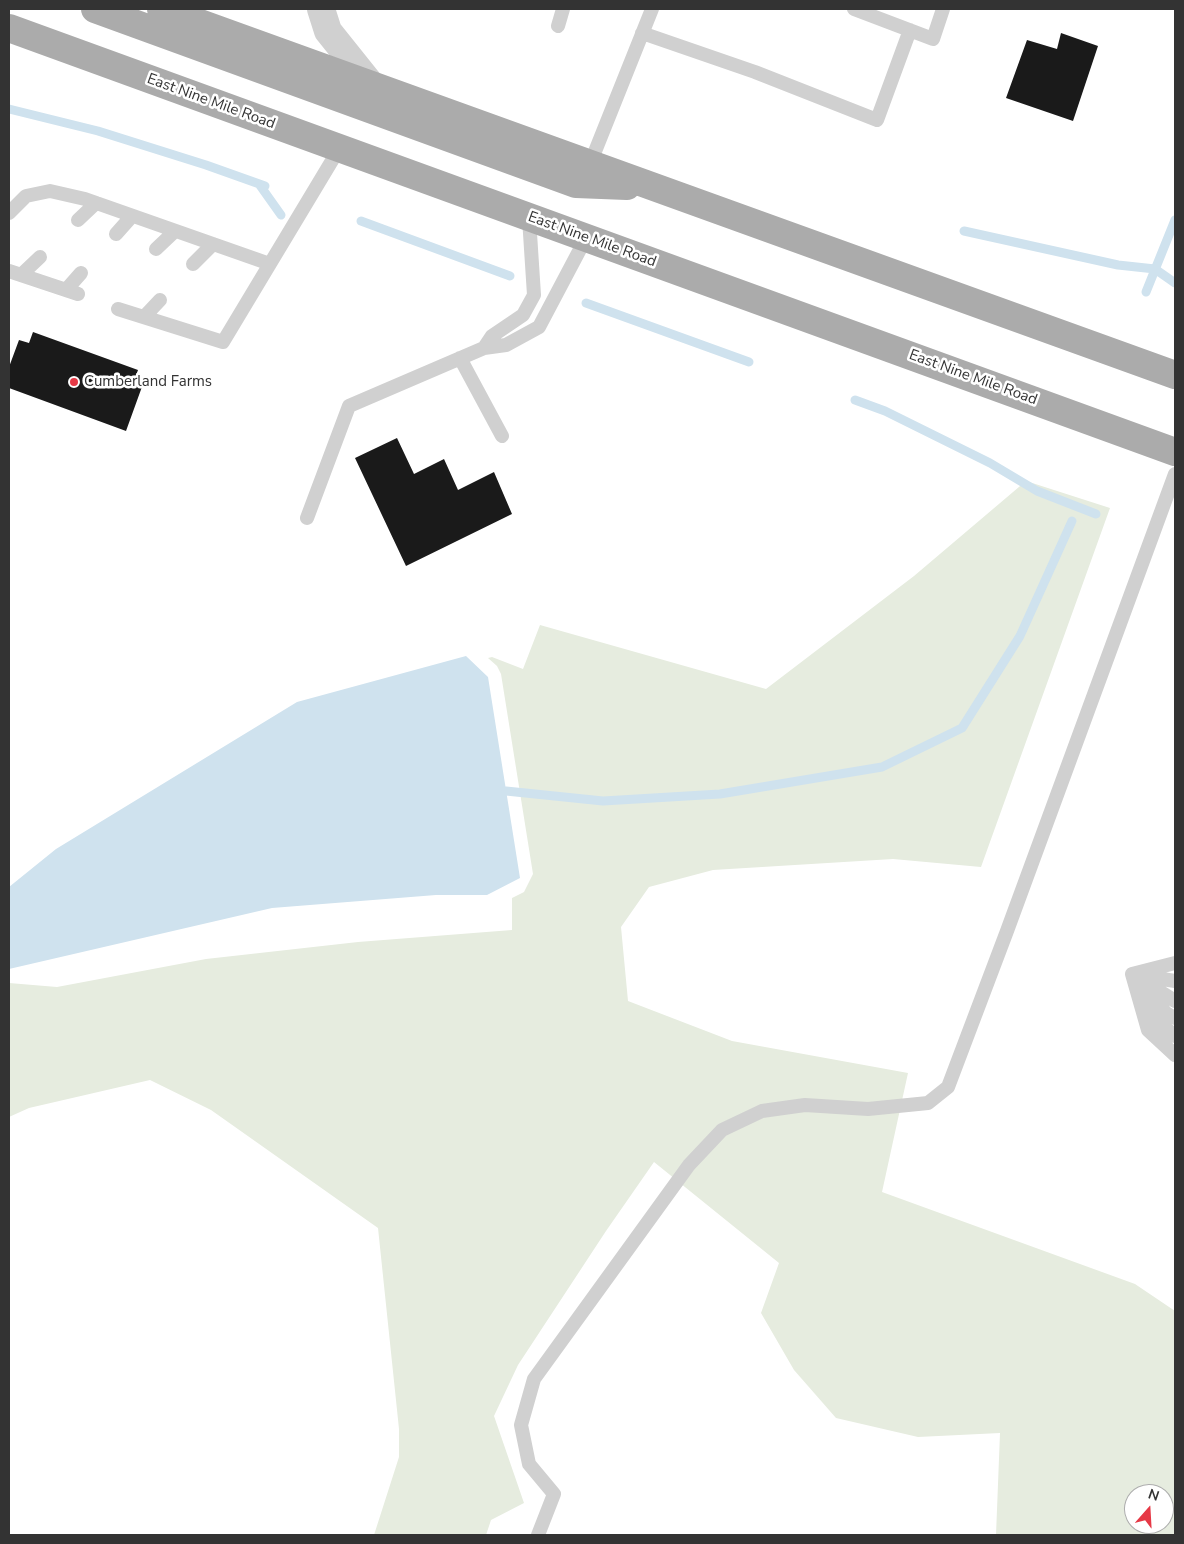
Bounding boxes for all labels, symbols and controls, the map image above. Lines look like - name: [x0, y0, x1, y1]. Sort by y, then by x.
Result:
- street label: East Nine Mile Road: [144, 70, 278, 134]
- street label: East Nine Mile Road: [525, 208, 659, 272]
- street label: East Nine Mile Road: [906, 346, 1040, 410]
- place label: Cumberland Farms: [84, 373, 212, 391]
- marker: Cumberland Farms: [68, 376, 80, 388]
- north arrow: [1124, 1484, 1174, 1534]
- text: N: [1146, 1485, 1162, 1506]

